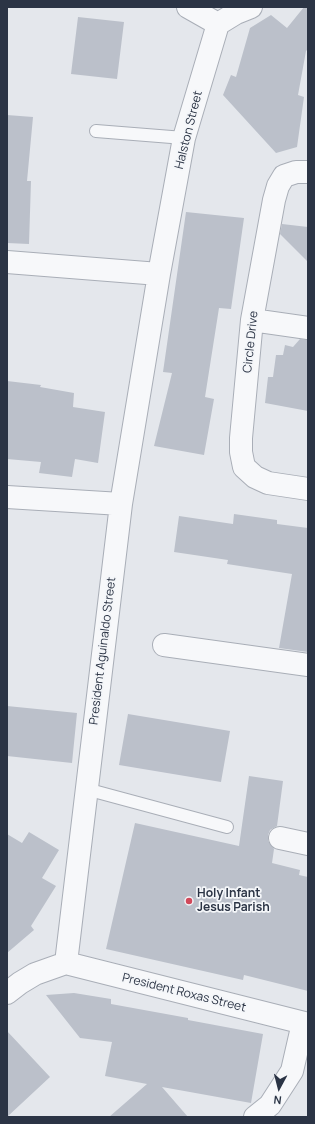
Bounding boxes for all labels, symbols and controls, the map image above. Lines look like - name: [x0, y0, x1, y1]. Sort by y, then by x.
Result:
- street label: Halston Street: [172, 89, 206, 171]
- street label: Circle Drive: [241, 310, 261, 374]
- street label: President Aguinaldo Street: [87, 576, 119, 726]
- place label: Holy Infant Jesus Parish: [197, 887, 270, 915]
- marker: Holy Infant Jesus Parish: [184, 896, 194, 906]
- street label: President Roxas Street: [121, 971, 247, 1015]
- north arrow: [259, 1068, 299, 1108]
- text: N: [273, 1092, 282, 1108]

